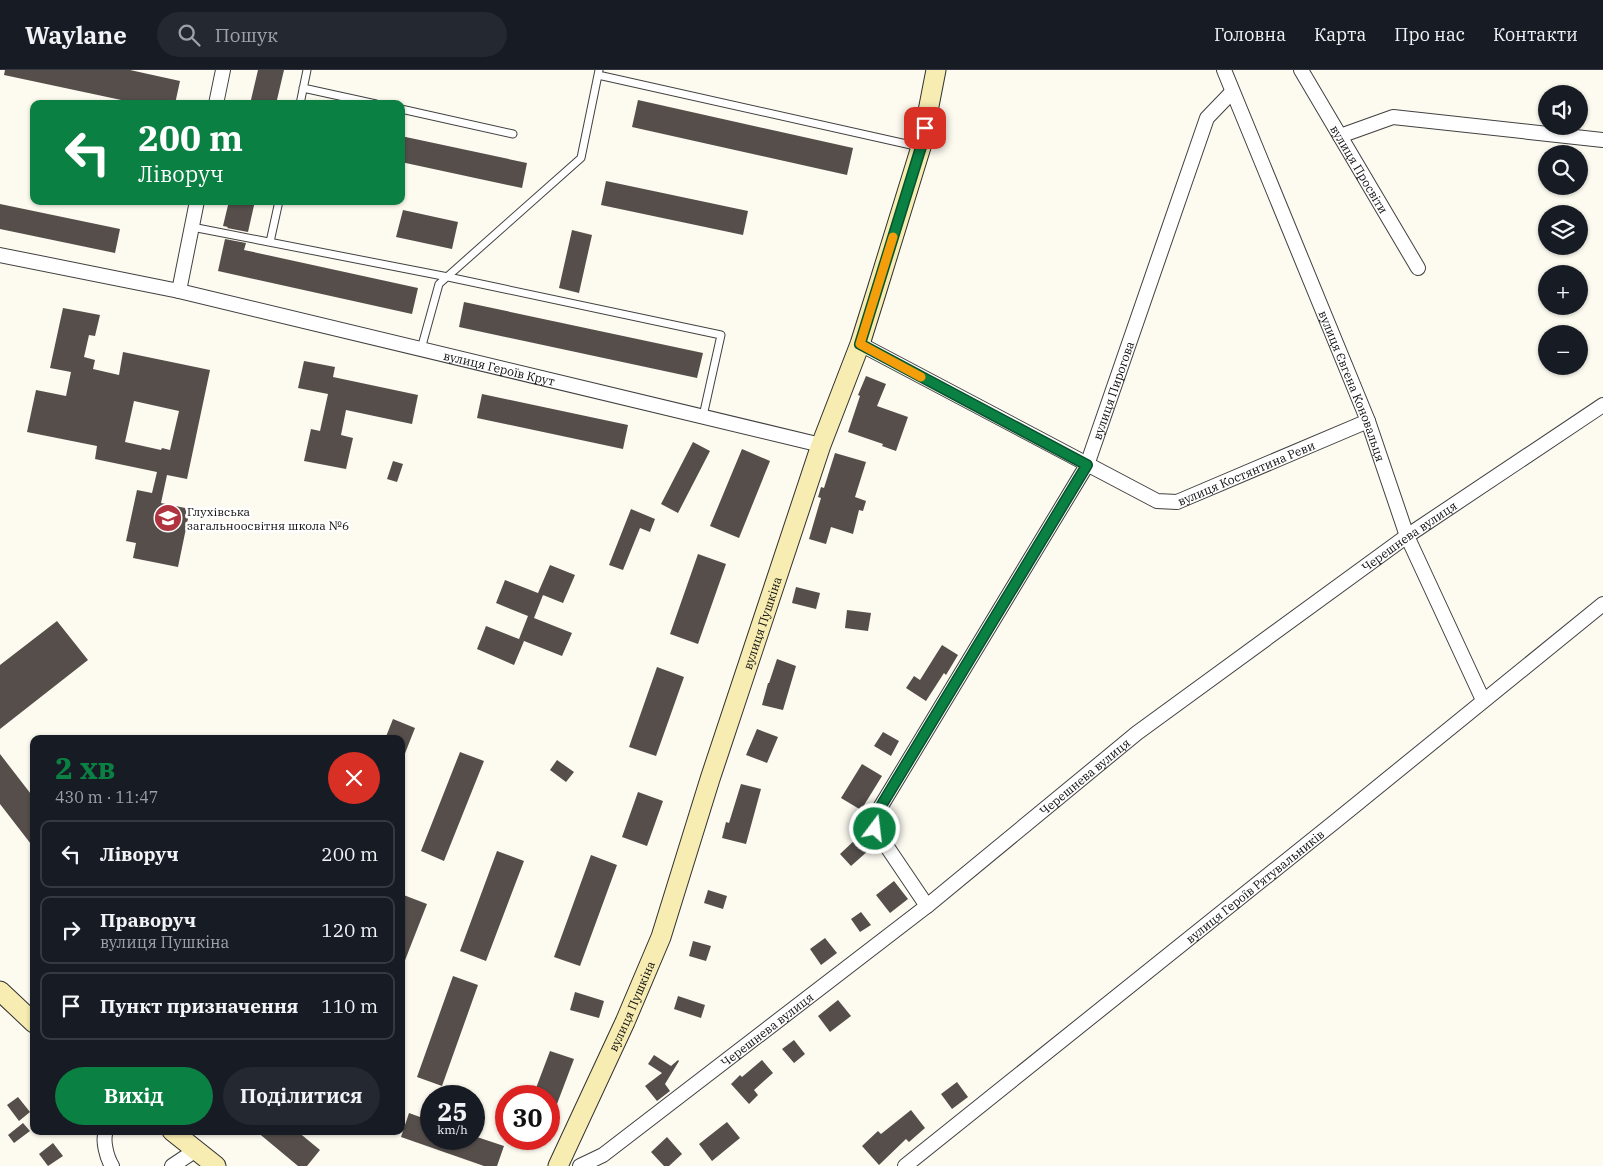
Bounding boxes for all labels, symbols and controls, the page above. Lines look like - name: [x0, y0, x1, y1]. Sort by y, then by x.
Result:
- search box: [157, 12, 507, 57]
- text: Waylane: [25, 19, 127, 51]
- icon: search: [175, 21, 203, 49]
- text: Пошук: [215, 23, 278, 47]
- text: Головна: [1214, 23, 1286, 46]
- text: Карта: [1314, 23, 1366, 46]
- text: Про нас: [1394, 23, 1465, 46]
- text: Контакти: [1493, 23, 1578, 46]
- map controls: [1538, 85, 1588, 375]
- button: sound: [1538, 85, 1588, 135]
- pin: [904, 107, 946, 149]
- icon: arrive: [911, 114, 939, 142]
- text: 200 m: [138, 115, 243, 161]
- icon: left: [55, 120, 120, 185]
- street label: вулиця Просвіти: [1328, 122, 1391, 216]
- button: search: [1538, 145, 1588, 195]
- text: Ліворуч: [138, 159, 224, 188]
- button: layers: [1538, 205, 1588, 255]
- button: +: [1538, 265, 1588, 315]
- street label: вулиця Євгена Коновальця: [1316, 308, 1389, 463]
- button: −: [1538, 325, 1588, 375]
- street label: вулиця Пирогова: [1089, 339, 1137, 441]
- street label: вулиця Героїв Крут: [442, 347, 556, 388]
- street label: вулиця Костянтина Реви: [1175, 437, 1317, 508]
- street label: Черешнева вулиця: [1358, 498, 1459, 574]
- school or university icon: Глухівська загальноосвітня школа №6: [153, 503, 183, 533]
- place label: Глухівська загальноосвітня школа №6: [187, 504, 349, 533]
- street label: вулиця Пушкіна: [739, 574, 784, 671]
- street label: Черешнева вулиця: [1036, 735, 1133, 818]
- text: 2 хв: [55, 748, 116, 787]
- button: close: [328, 752, 380, 804]
- text: 430 m · 11:47: [55, 787, 158, 807]
- position arrow: [848, 802, 900, 854]
- street label: вулиця Героїв Рятувальників: [1182, 826, 1327, 946]
- icon: left: [57, 840, 85, 868]
- text: Ліворуч: [100, 842, 179, 866]
- text: 200 m: [321, 842, 378, 866]
- text: Праворуч: [100, 908, 196, 932]
- icon: right: [57, 916, 85, 944]
- text: 120 m: [321, 918, 378, 942]
- text: вулиця Пушкіна: [100, 932, 229, 952]
- street label: вулиця Пушкіна: [605, 958, 658, 1054]
- street label: Черешнева вулиця: [718, 989, 816, 1069]
- icon: arrive: [57, 992, 85, 1020]
- text: Пункт призначення: [100, 994, 298, 1018]
- text: 110 m: [321, 994, 378, 1018]
- button: Вихід: [55, 1067, 213, 1125]
- button: Поділитися: [223, 1067, 380, 1125]
- speed limit sign: 30: [495, 1085, 560, 1150]
- text: 25: [437, 1095, 468, 1128]
- text: km/h: [437, 1122, 468, 1137]

